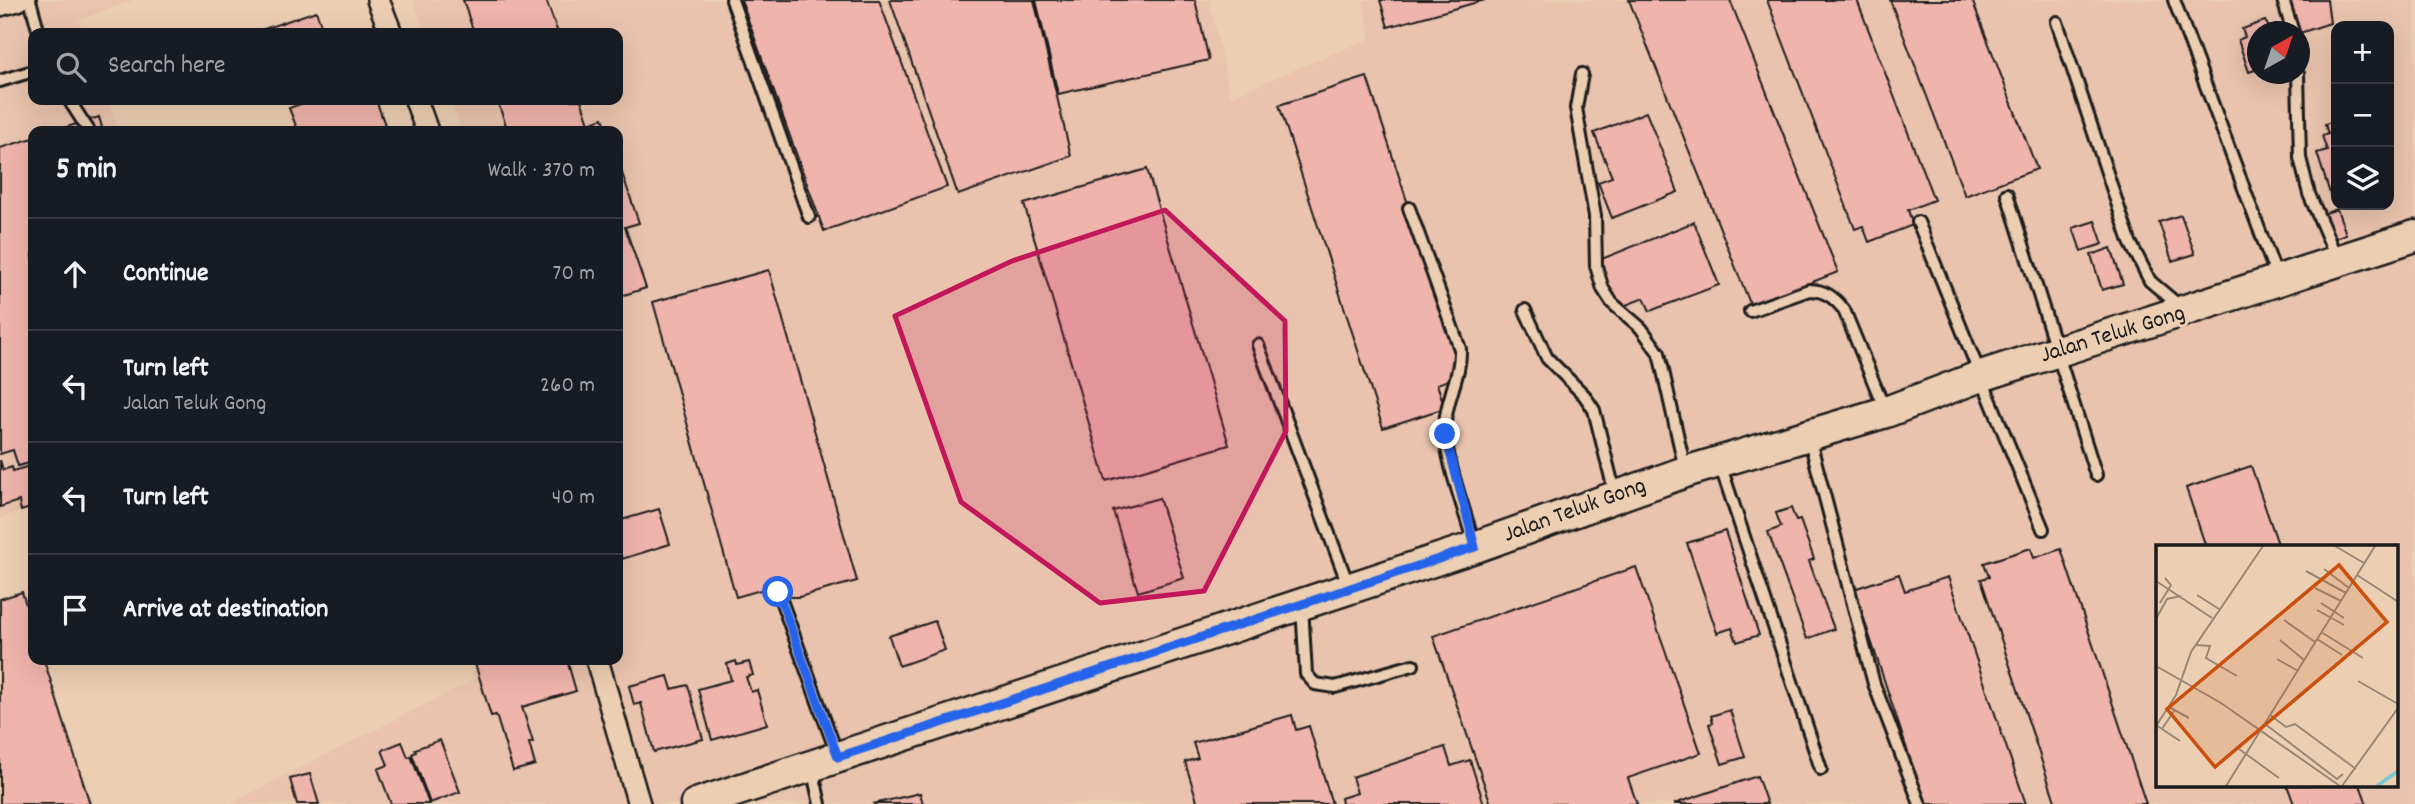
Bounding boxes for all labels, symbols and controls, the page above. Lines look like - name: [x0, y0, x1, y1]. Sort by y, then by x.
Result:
- north arrow: [2247, 21, 2310, 84]
- map controls: [2331, 21, 2394, 210]
- button: +: [2331, 21, 2394, 84]
- search box: [28, 28, 623, 105]
- icon: search: [52, 48, 90, 86]
- text: Search here: [108, 48, 226, 85]
- button: −: [2331, 84, 2394, 147]
- button: layers: [2331, 147, 2394, 210]
- text: 5 min: [56, 150, 117, 193]
- text: Walk · 370 m: [488, 155, 595, 188]
- icon: ahead: [56, 255, 94, 293]
- text: Continue: [123, 256, 208, 293]
- text: 70 m: [553, 258, 595, 291]
- street label: Jalan Teluk Gong: [2037, 297, 2189, 373]
- text: Turn left: [123, 351, 209, 388]
- icon: left: [56, 367, 94, 405]
- text: 260 m: [540, 370, 595, 403]
- text: Jalan Teluk Gong: [123, 388, 266, 421]
- route end: [1429, 418, 1460, 449]
- street label: Jalan Teluk Gong: [1499, 469, 1651, 553]
- icon: left: [56, 479, 94, 517]
- text: Turn left: [123, 480, 209, 517]
- text: 40 m: [552, 482, 595, 515]
- inset map: [2156, 545, 2398, 786]
- route start: [762, 576, 793, 607]
- icon: arrive: [56, 591, 94, 629]
- text: Arrive at destination: [123, 592, 328, 629]

